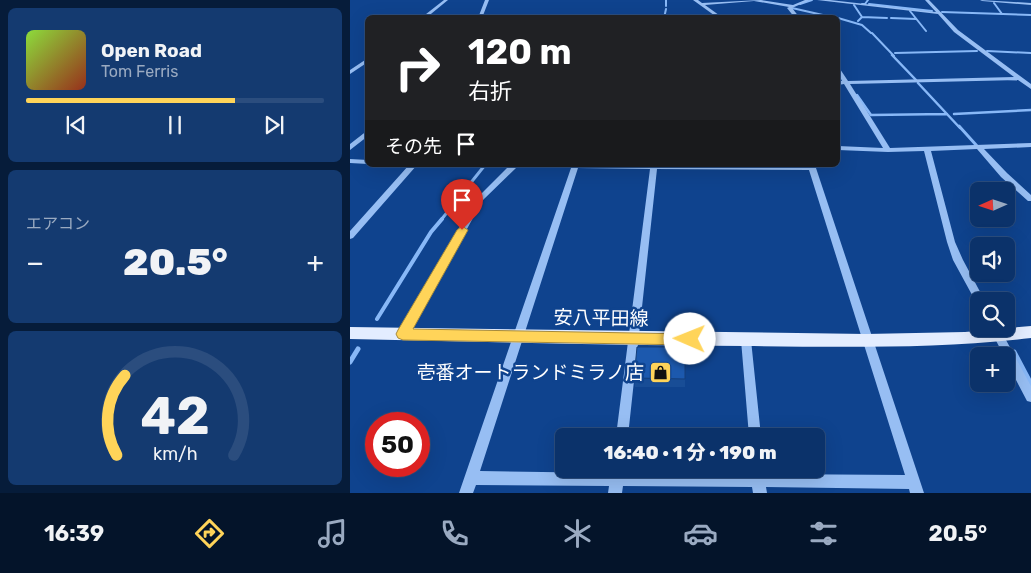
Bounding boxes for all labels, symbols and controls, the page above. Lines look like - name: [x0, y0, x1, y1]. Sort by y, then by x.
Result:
- text: 120 m: [468, 31, 571, 73]
- icon: right: [385, 35, 450, 100]
- text: Open Road: [101, 39, 202, 62]
- text: Tom Ferris: [101, 62, 178, 81]
- text: 右折: [468, 78, 512, 105]
- icon: previous: [62, 111, 90, 139]
- icon: pause: [161, 111, 189, 139]
- icon: next: [260, 111, 288, 139]
- icon: arrive: [452, 130, 480, 158]
- text: その先: [385, 135, 442, 158]
- pin: [441, 179, 483, 230]
- north arrow: [970, 182, 1015, 228]
- map controls: [970, 182, 1015, 392]
- icon: arrive: [448, 186, 476, 214]
- text: エアコン: [26, 214, 90, 233]
- button: sound: [970, 237, 1015, 282]
- text: 20.5°: [123, 239, 228, 285]
- text: −: [26, 246, 44, 279]
- text: +: [307, 246, 324, 279]
- button: search: [970, 292, 1015, 337]
- street label: 安八平田線: [553, 306, 649, 330]
- position arrow: [663, 312, 715, 364]
- button: +: [970, 347, 1015, 392]
- shop icon: 壱番オートランドミラノ店: [648, 360, 672, 384]
- place label: 壱番オートランドミラノ店: [416, 361, 644, 384]
- text: 42: [140, 385, 210, 447]
- speed limit sign: 50: [365, 412, 430, 477]
- text: 16:40 · 1 分 · 190 m: [603, 441, 777, 464]
- text: km/h: [153, 443, 197, 464]
- icon: directions: [192, 516, 227, 551]
- icon: music: [315, 516, 350, 551]
- icon: phone: [437, 516, 472, 551]
- icon: climate: [560, 516, 595, 551]
- icon: car: [683, 516, 718, 551]
- icon: filters: [806, 516, 841, 551]
- text: 16:39: [44, 520, 104, 547]
- text: 20.5°: [928, 520, 987, 547]

